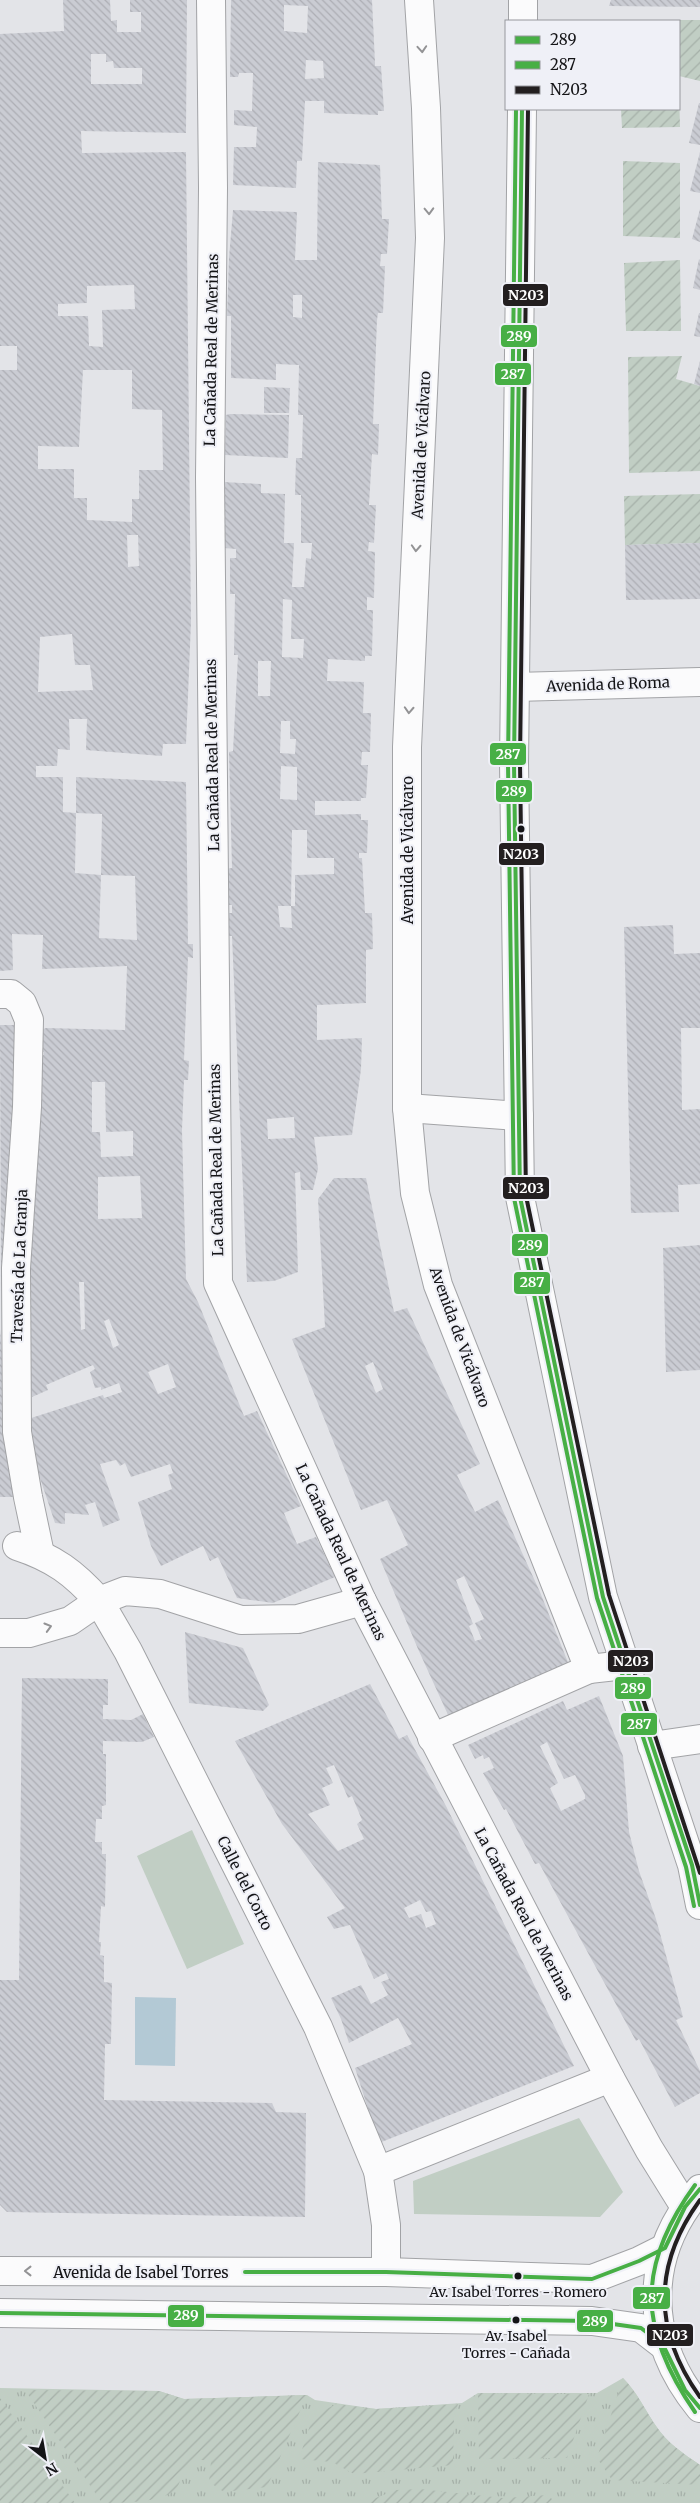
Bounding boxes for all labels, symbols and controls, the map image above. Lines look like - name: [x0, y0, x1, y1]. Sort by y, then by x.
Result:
- legend: [505, 20, 680, 110]
- text: 289: [550, 30, 577, 49]
- one-way arrow: [417, 45, 428, 53]
- text: 287: [550, 55, 576, 74]
- text: N203: [550, 80, 588, 99]
- one-way arrow: [424, 207, 435, 215]
- street label: La Cañada Real de Merinas: [200, 253, 222, 447]
- line badge: N203: [502, 283, 549, 307]
- text: N203: [508, 286, 544, 304]
- line badge: 289: [500, 324, 538, 348]
- text: 289: [506, 327, 532, 345]
- line badge: 287: [494, 362, 532, 386]
- text: 287: [501, 365, 525, 383]
- street label: Avenida de Vicálvaro: [408, 370, 434, 521]
- one-way arrow: [411, 544, 421, 552]
- street label: La Cañada Real de Merinas: [201, 658, 223, 852]
- street label: Avenida de Roma: [545, 672, 670, 696]
- one-way arrow: [403, 707, 414, 715]
- line badge: 287: [489, 742, 527, 766]
- text: 287: [496, 745, 520, 763]
- street label: Avenida de Vicálvaro: [398, 776, 417, 925]
- line badge: 289: [495, 779, 533, 803]
- text: 289: [501, 782, 527, 800]
- unlabelled marker: [516, 824, 526, 834]
- line badge: N203: [498, 842, 545, 866]
- text: N203: [503, 845, 539, 863]
- street label: La Cañada Real de Merinas: [205, 1063, 227, 1257]
- line badge: N203: [502, 1176, 550, 1200]
- text: N203: [508, 1179, 544, 1197]
- street label: Travesía de La Granja: [7, 1189, 31, 1343]
- line badge: 289: [511, 1233, 549, 1257]
- text: 289: [517, 1236, 543, 1254]
- street label: Avenida de Vicálvaro: [425, 1263, 494, 1410]
- line badge: 287: [513, 1271, 551, 1295]
- text: 287: [520, 1273, 544, 1291]
- street label: La Cañada Real de Merinas: [292, 1461, 390, 1643]
- one-way arrow: [43, 1623, 52, 1633]
- line badge: N203: [607, 1649, 654, 1673]
- text: N203: [613, 1652, 649, 1670]
- line badge: 289: [614, 1676, 652, 1700]
- text: 289: [620, 1679, 646, 1697]
- line badge: 287: [620, 1712, 658, 1736]
- text: 287: [627, 1715, 651, 1733]
- street label: La Cañada Real de Merinas: [470, 1824, 578, 2004]
- street label: Calle del Corto: [213, 1833, 277, 1934]
- street label: Avenida de Isabel Torres: [52, 2263, 229, 2282]
- one-way arrow: [23, 2266, 31, 2276]
- marker: Av. Isabel Torres - Romero: [513, 2271, 523, 2281]
- place label: Av. Isabel Torres - Romero: [428, 2283, 607, 2301]
- line badge: 287: [632, 2286, 671, 2310]
- text: 287: [640, 2289, 664, 2307]
- line badge: 289: [167, 2304, 205, 2328]
- text: 289: [173, 2306, 199, 2324]
- line badge: 289: [576, 2309, 614, 2333]
- text: 289: [582, 2312, 608, 2330]
- marker: Av. Isabel Torres - Cañada: [511, 2315, 521, 2325]
- line badge: N203: [646, 2323, 694, 2347]
- text: N203: [652, 2326, 688, 2344]
- place label: Av. Isabel Torres - Cañada: [462, 2327, 571, 2362]
- north arrow: [20, 2433, 70, 2483]
- text: N: [42, 2459, 61, 2480]

